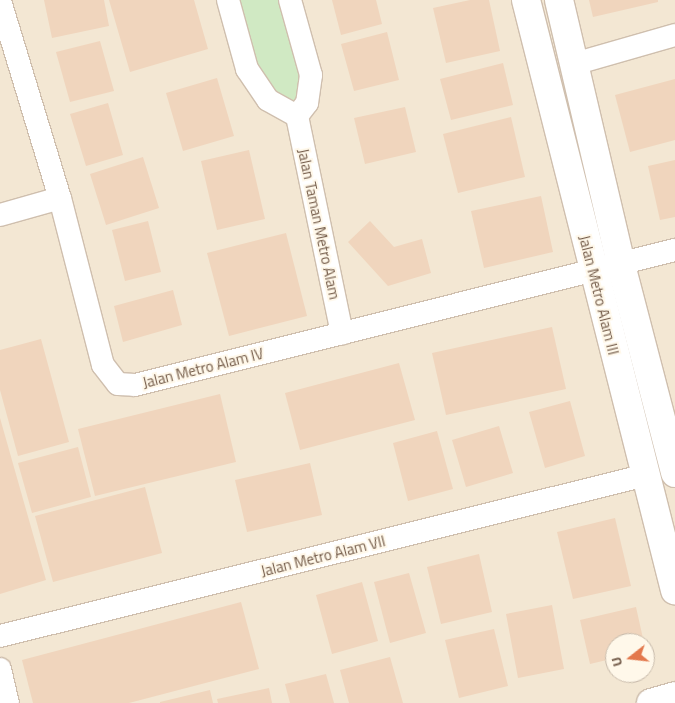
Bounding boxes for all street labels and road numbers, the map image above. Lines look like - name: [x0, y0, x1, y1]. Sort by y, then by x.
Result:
- street label: Jalan Taman Metro Alam: [294, 147, 344, 301]
- street label: Jalan Metro Alam III: [575, 233, 623, 357]
- street label: Jalan Metro Alam IV: [141, 344, 265, 392]
- street label: Jalan Metro Alam VII: [259, 532, 387, 580]

